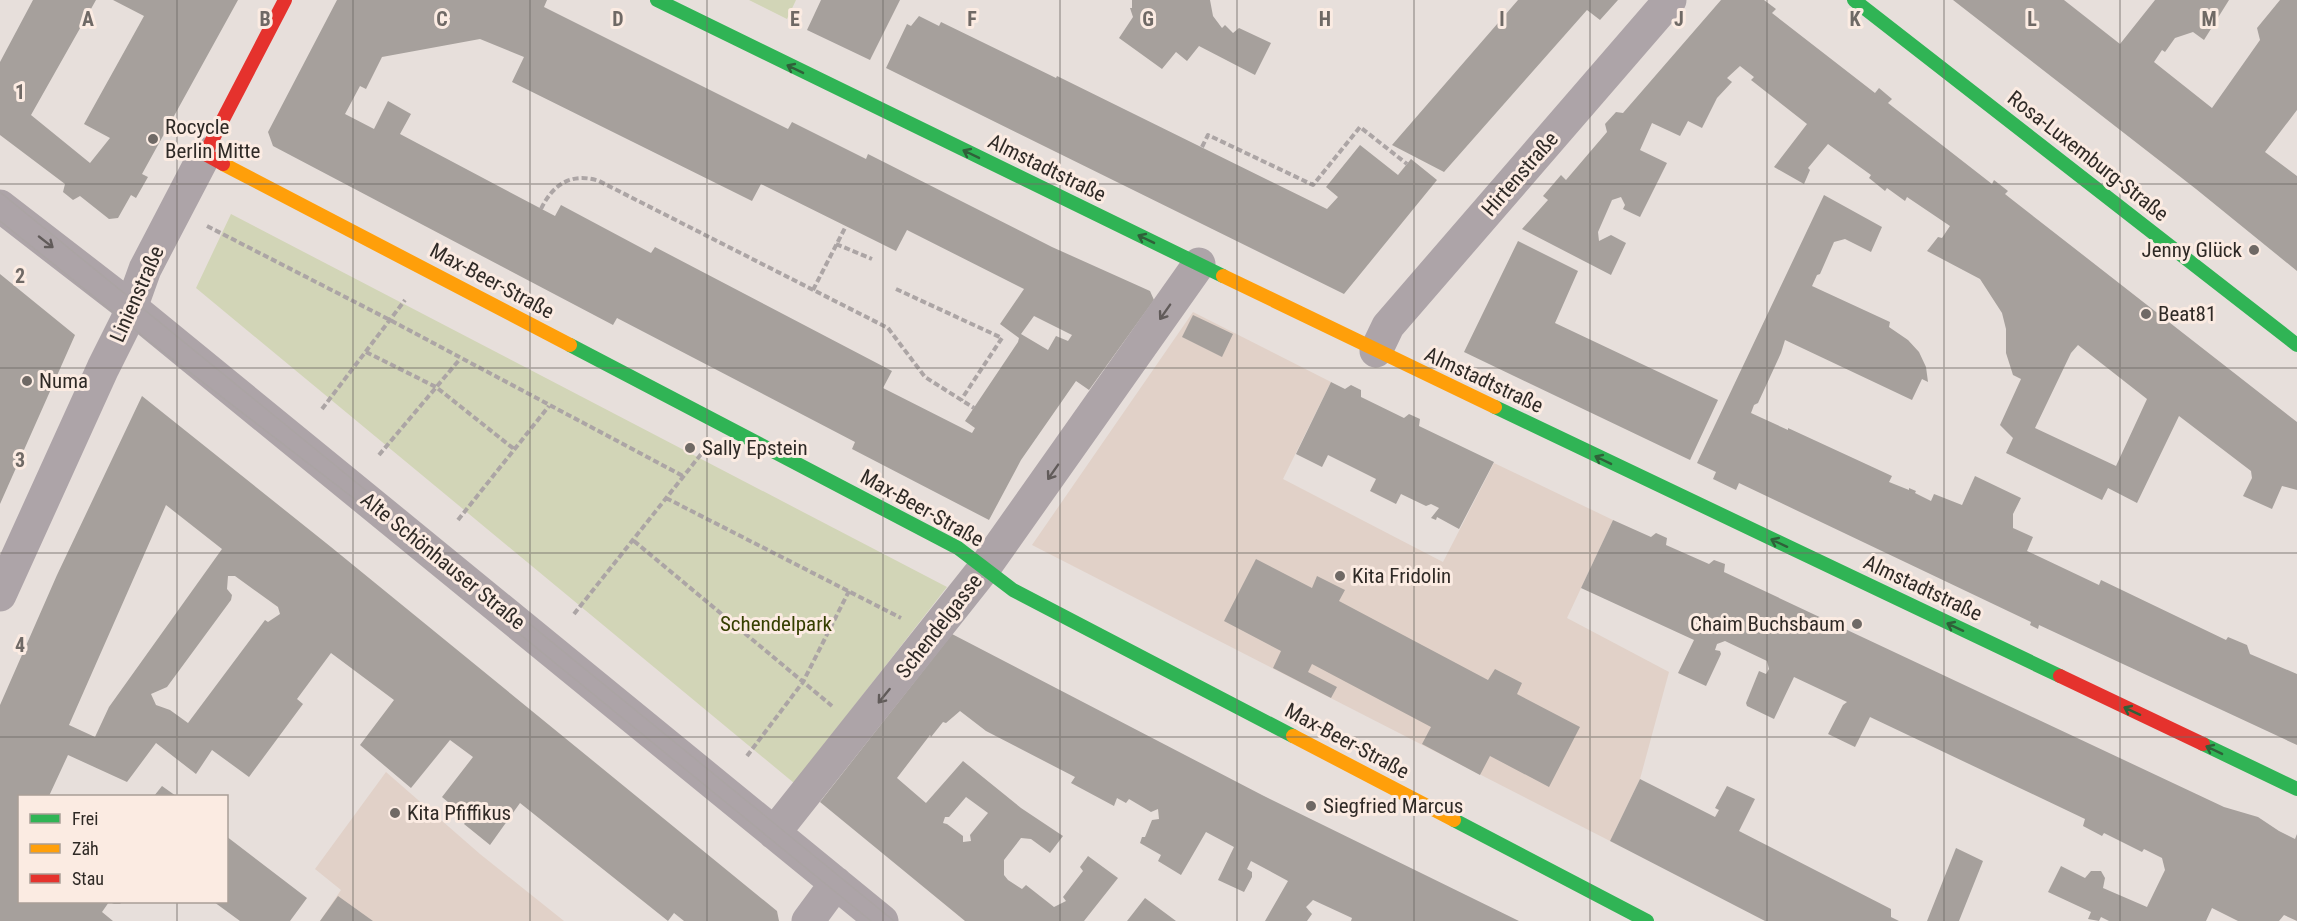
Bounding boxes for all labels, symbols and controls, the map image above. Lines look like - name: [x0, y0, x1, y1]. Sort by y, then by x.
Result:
- text: A: [82, 7, 94, 31]
- text: B: [259, 7, 271, 31]
- text: C: [436, 7, 448, 31]
- text: D: [612, 7, 624, 31]
- text: E: [790, 7, 800, 31]
- text: F: [967, 7, 977, 31]
- text: G: [1142, 7, 1154, 31]
- text: H: [1319, 7, 1331, 31]
- text: I: [1499, 7, 1505, 31]
- text: J: [1674, 7, 1684, 31]
- text: K: [1849, 7, 1861, 31]
- text: L: [2027, 7, 2037, 31]
- text: M: [2201, 7, 2217, 31]
- one-way arrow: [787, 62, 805, 74]
- text: 1: [15, 80, 25, 104]
- street label: Rosa-Luxemburg-Straße: [2003, 86, 2173, 226]
- place label: Rocycle Berlin Mitte: [165, 115, 260, 163]
- street label: Hirtenstraße: [1477, 127, 1563, 221]
- street label: Almstadtstraße: [984, 129, 1110, 207]
- marker: Rocycle Berlin Mitte: [146, 132, 160, 146]
- one-way arrow: [962, 147, 980, 159]
- one-way arrow: [1138, 232, 1156, 244]
- one-way arrow: [38, 235, 54, 248]
- street label: Max-Beer-Straße: [426, 238, 558, 324]
- place label: Jenny Glück: [2142, 238, 2243, 262]
- street label: Linienstraße: [105, 242, 169, 346]
- marker: Jenny Glück: [2247, 243, 2261, 257]
- text: 2: [15, 264, 25, 288]
- place label: Beat81: [2158, 302, 2216, 326]
- one-way arrow: [1159, 304, 1171, 320]
- marker: Beat81: [2139, 307, 2153, 321]
- street label: Almstadtstraße: [1421, 342, 1547, 418]
- place label: Numa: [39, 369, 88, 393]
- marker: Numa: [20, 374, 34, 388]
- place label: Sally Epstein: [702, 436, 808, 460]
- marker: Sally Epstein: [683, 441, 697, 455]
- text: 3: [15, 448, 25, 472]
- one-way arrow: [1595, 453, 1613, 465]
- one-way arrow: [1047, 463, 1059, 479]
- street label: Max-Beer-Straße: [856, 464, 988, 552]
- street label: Alte Schönhauser Straße: [356, 487, 530, 635]
- one-way arrow: [1771, 537, 1789, 549]
- street label: Almstadtstraße: [1860, 550, 1986, 626]
- place label: Kita Fridolin: [1352, 564, 1451, 588]
- street label: Schendelgasse: [891, 569, 987, 683]
- marker: Kita Fridolin: [1333, 569, 1347, 583]
- park label: Schendelpark: [720, 612, 833, 636]
- place label: Chaim Buchsbaum: [1690, 612, 1845, 636]
- marker: Chaim Buchsbaum: [1850, 617, 1864, 631]
- one-way arrow: [1947, 621, 1965, 633]
- text: 4: [15, 633, 25, 657]
- one-way arrow: [877, 688, 890, 704]
- street label: Max-Beer-Straße: [1281, 698, 1413, 784]
- one-way arrow: [2123, 704, 2141, 716]
- one-way arrow: [2206, 744, 2224, 756]
- place label: Siegfried Marcus: [1323, 794, 1463, 818]
- legend: [18, 795, 228, 903]
- marker: Siegfried Marcus: [1304, 799, 1318, 813]
- place label: Kita Pfiffikus: [407, 801, 511, 825]
- marker: Kita Pfiffikus: [388, 806, 402, 820]
- text: Frei: [72, 808, 98, 829]
- text: Zäh: [72, 838, 99, 859]
- text: Stau: [72, 868, 104, 889]

